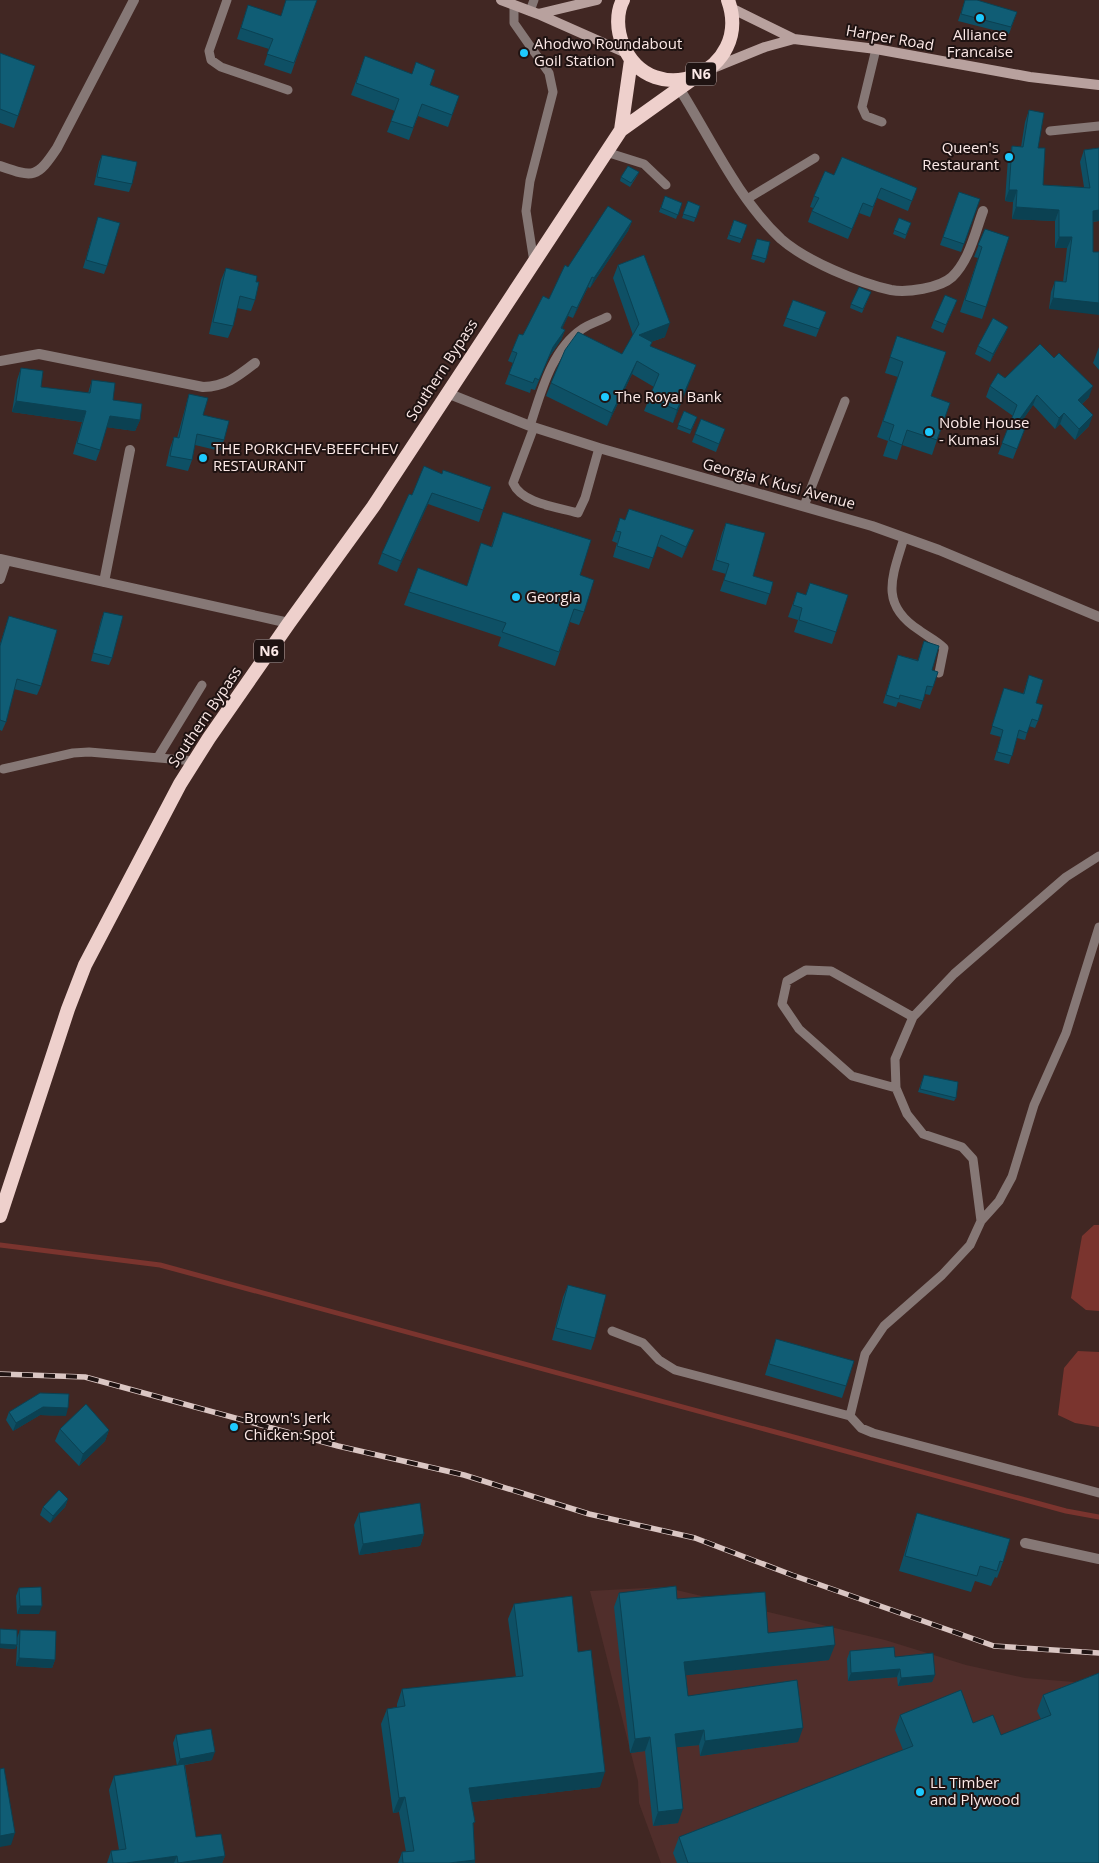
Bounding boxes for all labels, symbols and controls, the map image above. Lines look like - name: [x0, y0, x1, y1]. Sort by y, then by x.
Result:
- marker: Alliance Francaise: [974, 12, 986, 24]
- street label: Harper Road: [845, 19, 936, 55]
- place label: Alliance Francaise: [947, 24, 1013, 61]
- place label: Ahodwo Roundabout Goil Station: [534, 33, 682, 70]
- marker: Ahodwo Roundabout Goil Station: [518, 47, 530, 59]
- road number: N6: [686, 62, 716, 86]
- place label: Queen's Restaurant: [922, 137, 999, 174]
- marker: Queen's Restaurant: [1003, 151, 1015, 163]
- street label: Southern Bypass: [401, 315, 482, 424]
- place label: The Royal Bank: [615, 386, 722, 406]
- marker: The Royal Bank: [599, 391, 611, 403]
- place label: Noble House - Kumasi: [939, 412, 1029, 449]
- marker: Noble House - Kumasi: [923, 426, 935, 438]
- place label: THE PORKCHEV-BEEFCHEV RESTAURANT: [213, 438, 398, 475]
- marker: THE PORKCHEV-BEEFCHEV RESTAURANT: [197, 452, 209, 464]
- street label: Georgia K Kusi Avenue: [701, 453, 858, 513]
- place label: Georgia: [526, 586, 581, 606]
- marker: Georgia: [510, 591, 522, 603]
- road number: N6: [254, 640, 284, 662]
- street label: Southern Bypass: [163, 662, 245, 771]
- place label: Brown's Jerk Chicken Spot: [244, 1407, 335, 1444]
- marker: Brown's Jerk Chicken Spot: [228, 1421, 240, 1433]
- place label: LL Timber and Plywood: [930, 1772, 1020, 1809]
- marker: LL Timber and Plywood: [914, 1786, 926, 1798]

